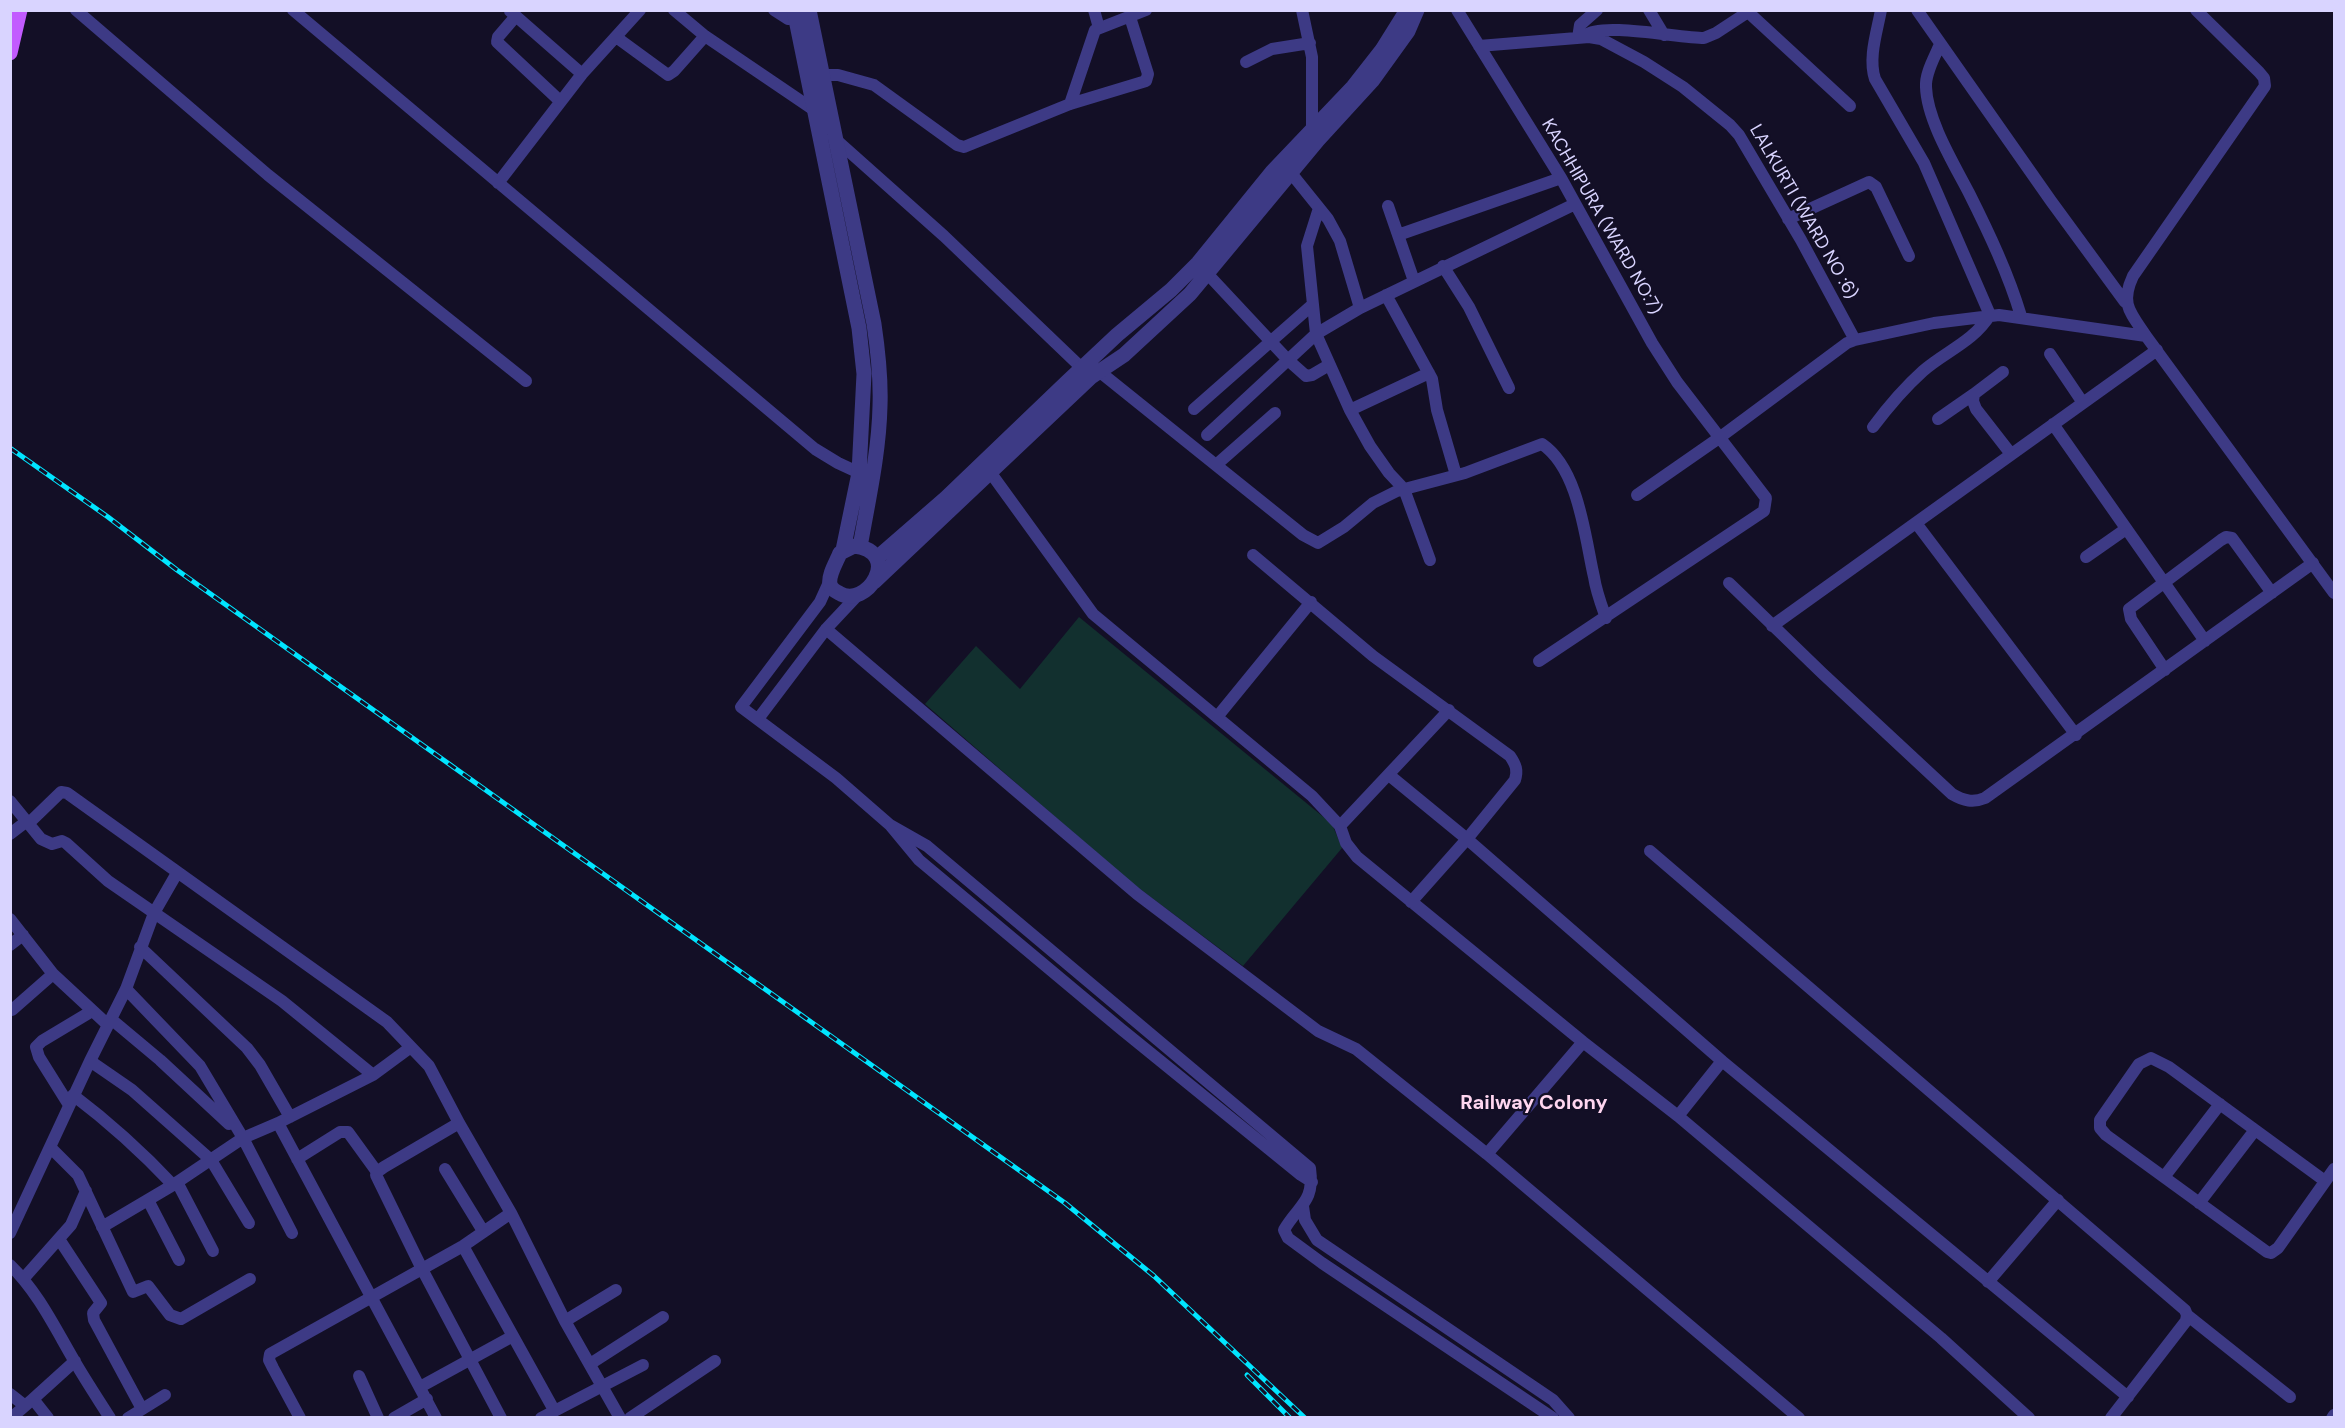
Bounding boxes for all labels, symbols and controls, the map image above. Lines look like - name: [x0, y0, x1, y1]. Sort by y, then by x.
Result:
- street label: KACHHIPURA (WARD NO:7): [1536, 115, 1666, 319]
- street label: LALKURTI (WARD NO :6): [1744, 121, 1862, 303]
- district label: Railway Colony: [1460, 1092, 1608, 1116]

